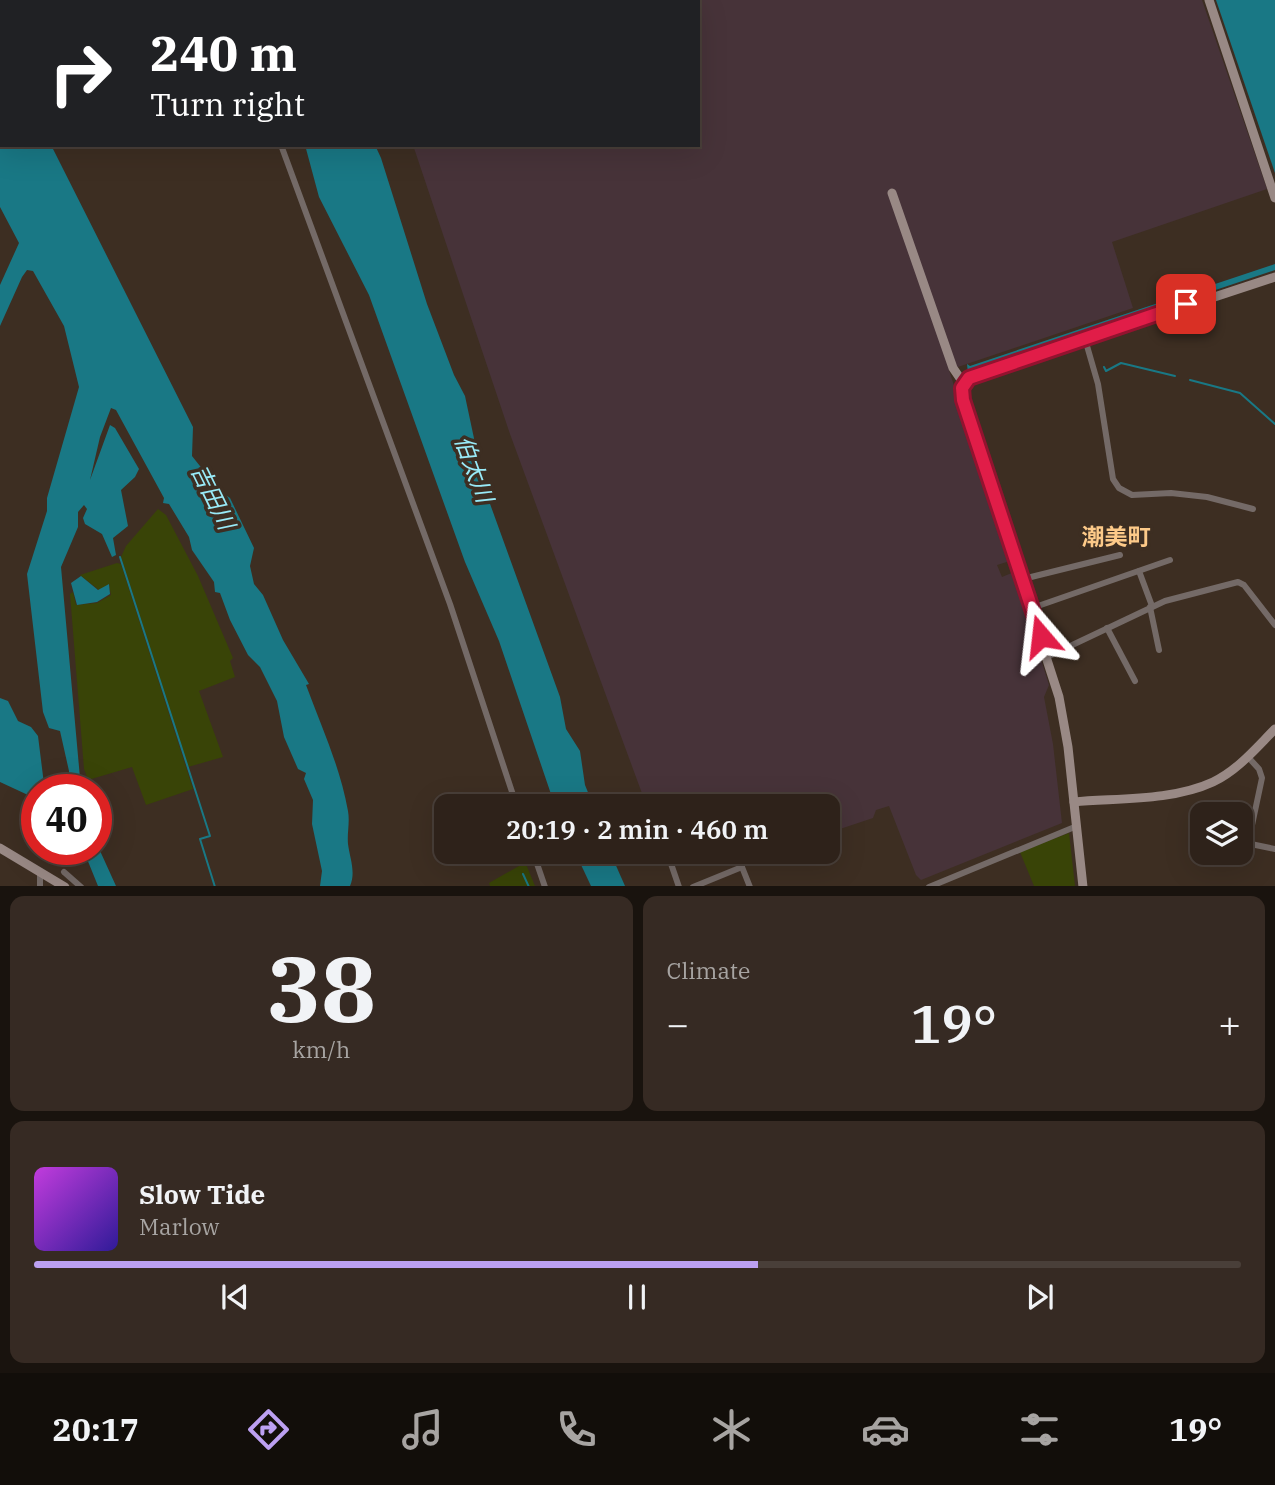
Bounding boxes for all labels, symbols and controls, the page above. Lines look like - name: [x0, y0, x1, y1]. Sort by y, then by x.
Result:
- text: 240 m: [150, 21, 297, 84]
- icon: right: [35, 28, 126, 119]
- text: Turn right: [150, 83, 305, 125]
- pin: [1156, 274, 1216, 334]
- icon: arrive: [1167, 285, 1205, 323]
- water label: 伯太川: [449, 431, 502, 509]
- water label: 吉田川: [185, 459, 244, 537]
- district label: 潮美町: [1082, 521, 1151, 551]
- position arrow: [1004, 599, 1078, 673]
- speed limit sign: 40: [21, 774, 112, 865]
- map controls: [1190, 802, 1253, 865]
- button: layers: [1190, 802, 1253, 865]
- text: 20:19 · 2 min · 460 m: [506, 812, 768, 846]
- text: 38: [267, 929, 376, 1047]
- text: Climate: [667, 955, 750, 985]
- text: 19°: [910, 990, 997, 1057]
- text: −: [667, 999, 689, 1048]
- text: +: [1218, 999, 1241, 1048]
- text: km/h: [292, 1034, 350, 1064]
- text: Slow Tide: [139, 1177, 265, 1211]
- text: Marlow: [139, 1211, 219, 1241]
- icon: previous: [216, 1278, 254, 1316]
- icon: pause: [618, 1278, 656, 1316]
- icon: next: [1021, 1278, 1059, 1316]
- icon: directions: [244, 1405, 293, 1454]
- icon: music: [398, 1405, 447, 1454]
- icon: phone: [552, 1405, 601, 1454]
- icon: climate: [707, 1405, 756, 1454]
- icon: car: [861, 1405, 910, 1454]
- icon: filters: [1015, 1405, 1064, 1454]
- text: 20:17: [53, 1408, 139, 1450]
- text: 19°: [1169, 1408, 1222, 1450]

